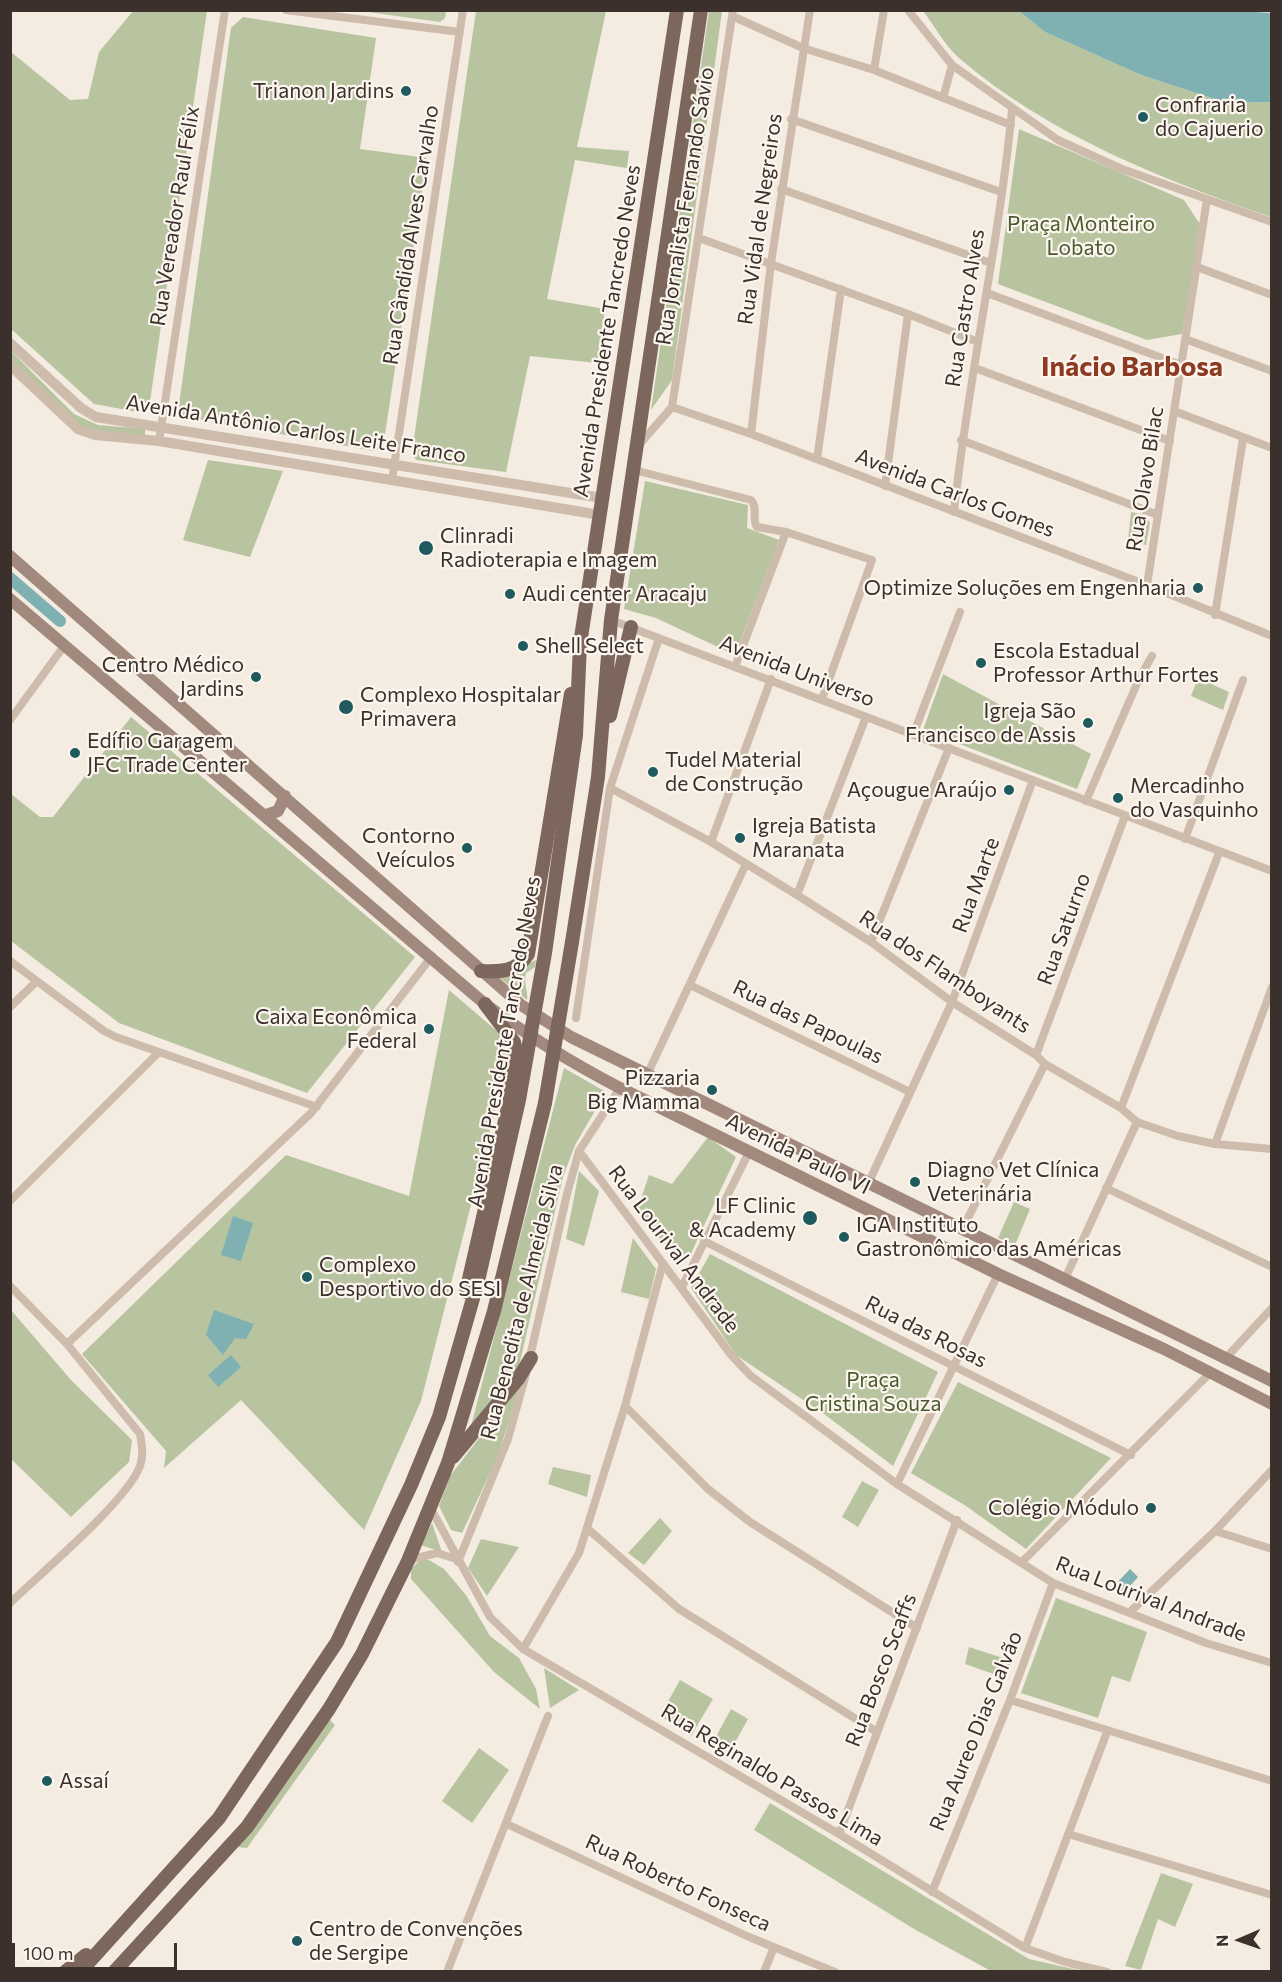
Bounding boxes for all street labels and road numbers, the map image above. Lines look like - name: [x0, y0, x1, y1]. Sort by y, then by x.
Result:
- street label: Rua Jornalista Fernando Sávio: [651, 65, 719, 347]
- street label: Rua Cândida Alves Carvalho: [378, 103, 444, 367]
- street label: Rua Vereador Raul Félix: [145, 104, 205, 328]
- street label: Rua Vidal de Negreiros: [733, 112, 787, 326]
- street label: Avenida Presidente Tancredo Neves: [568, 163, 646, 499]
- street label: Rua Castro Alves: [940, 227, 990, 389]
- street label: Avenida Antônio Carlos Leite Franco: [124, 390, 468, 468]
- street label: Rua Olavo Bilac: [1121, 405, 1169, 553]
- street label: Avenida Carlos Gomes: [852, 443, 1058, 543]
- street label: Avenida Universo: [716, 630, 878, 712]
- street label: Rua Marte: [947, 834, 1005, 936]
- street label: Rua Saturno: [1032, 870, 1096, 988]
- street label: Avenida Presidente Tancredo Neves: [462, 874, 546, 1210]
- street label: Rua dos Flamboyants: [854, 905, 1036, 1039]
- street label: Rua das Papoulas: [729, 975, 887, 1069]
- street label: Avenida Paulo VI: [722, 1108, 874, 1200]
- street label: Rua Lourival Andrade: [603, 1160, 745, 1338]
- street label: Rua Benedita de Almeida Silva: [476, 1162, 568, 1442]
- street label: Rua das Rosas: [861, 1291, 991, 1373]
- street label: Rua Lourival Andrade: [1052, 1551, 1250, 1647]
- street label: Rua Bosco Scaffs: [840, 1590, 922, 1750]
- street label: Rua Aureo Dias Galvão: [924, 1627, 1028, 1835]
- street label: Rua Reginaldo Passos Lima: [656, 1699, 888, 1851]
- street label: Rua Roberto Fonseca: [581, 1829, 775, 1937]

